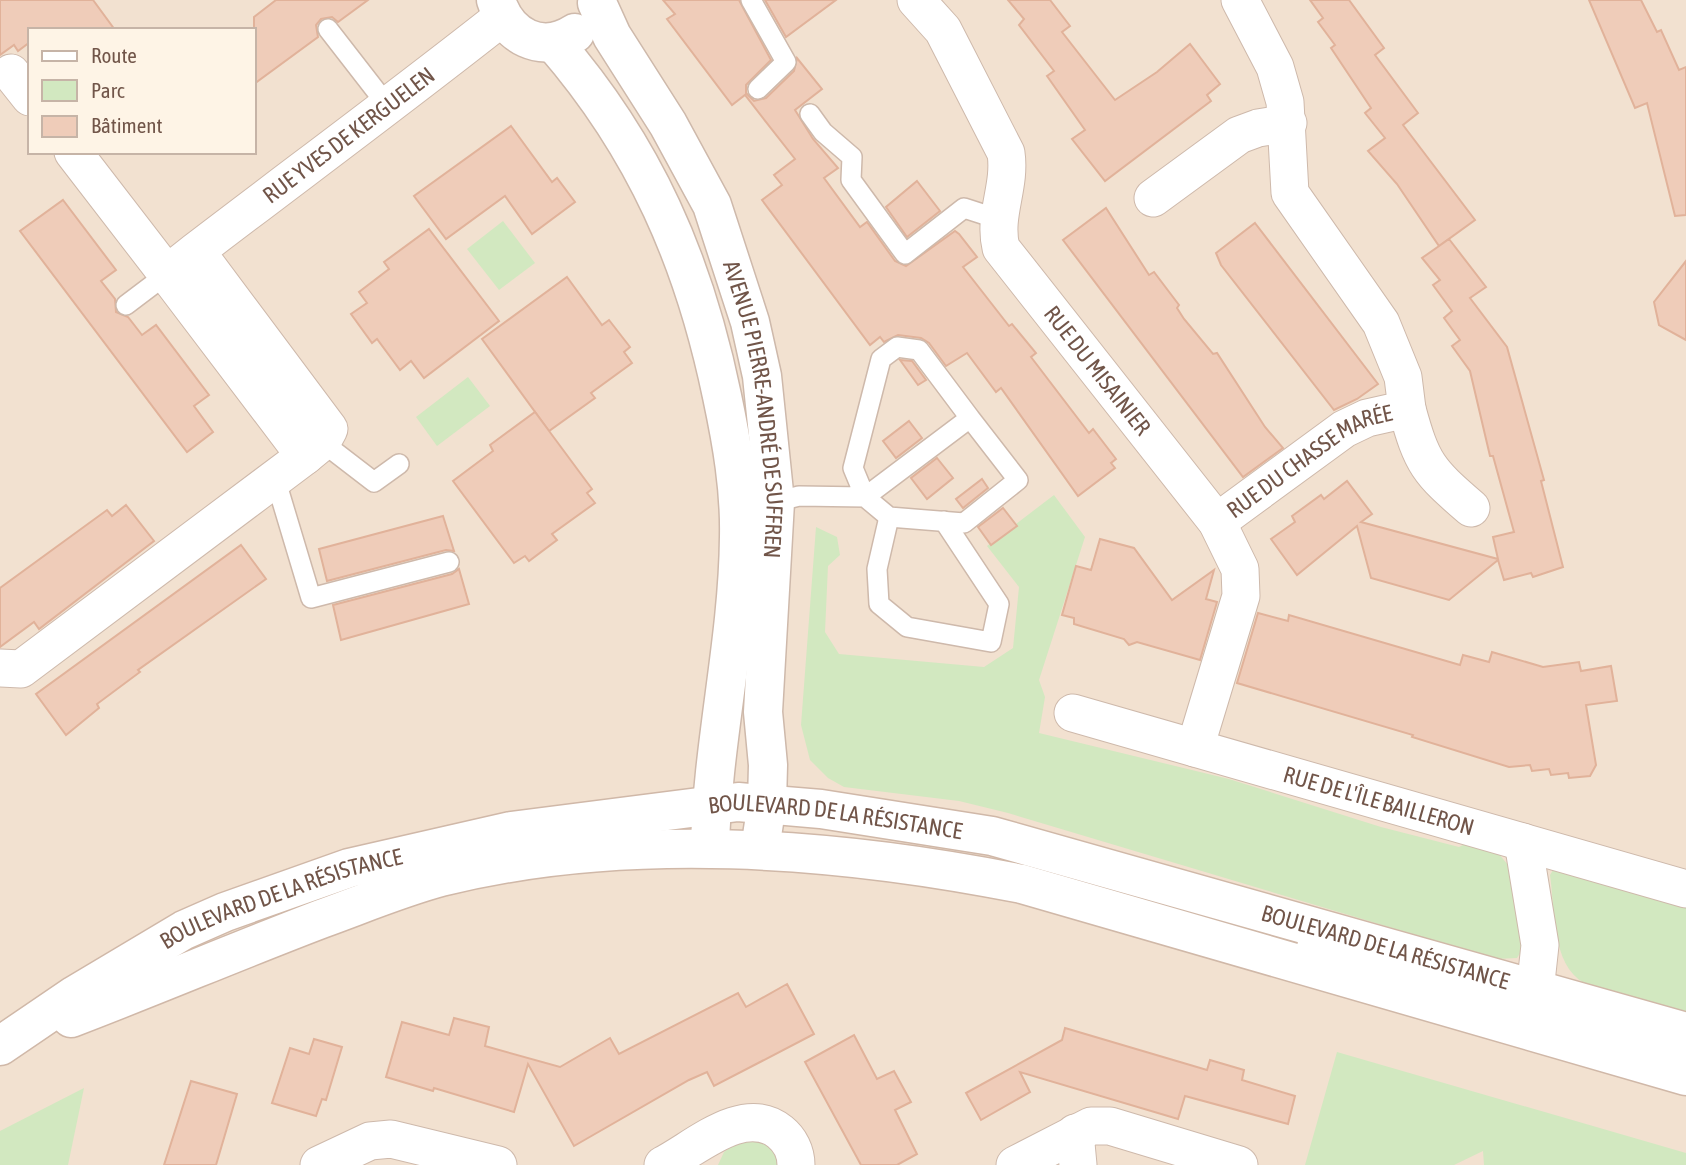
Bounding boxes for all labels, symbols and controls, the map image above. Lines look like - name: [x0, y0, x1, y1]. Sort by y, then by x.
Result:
- legend: [28, 28, 256, 154]
- text: Route: [91, 43, 137, 67]
- street label: RUE YVES DE KERGUELEN: [258, 62, 439, 208]
- text: Parc: [91, 78, 125, 102]
- text: Bâtiment: [91, 113, 162, 137]
- street label: AVENUE PIERRE-ANDRÉ DE SUFFREN: [718, 257, 788, 559]
- street label: RUE DU MISAINIER: [1039, 301, 1156, 440]
- street label: RUE DU CHASSE MARÉE: [1222, 400, 1395, 523]
- street label: RUE DE L'ÎLE BAILLERON: [1280, 761, 1477, 840]
- street label: BOULEVARD DE LA RÉSISTANCE: [707, 789, 964, 844]
- street label: BOULEVARD DE LA RÉSISTANCE: [155, 843, 405, 954]
- street label: BOULEVARD DE LA RÉSISTANCE: [1258, 900, 1512, 994]

